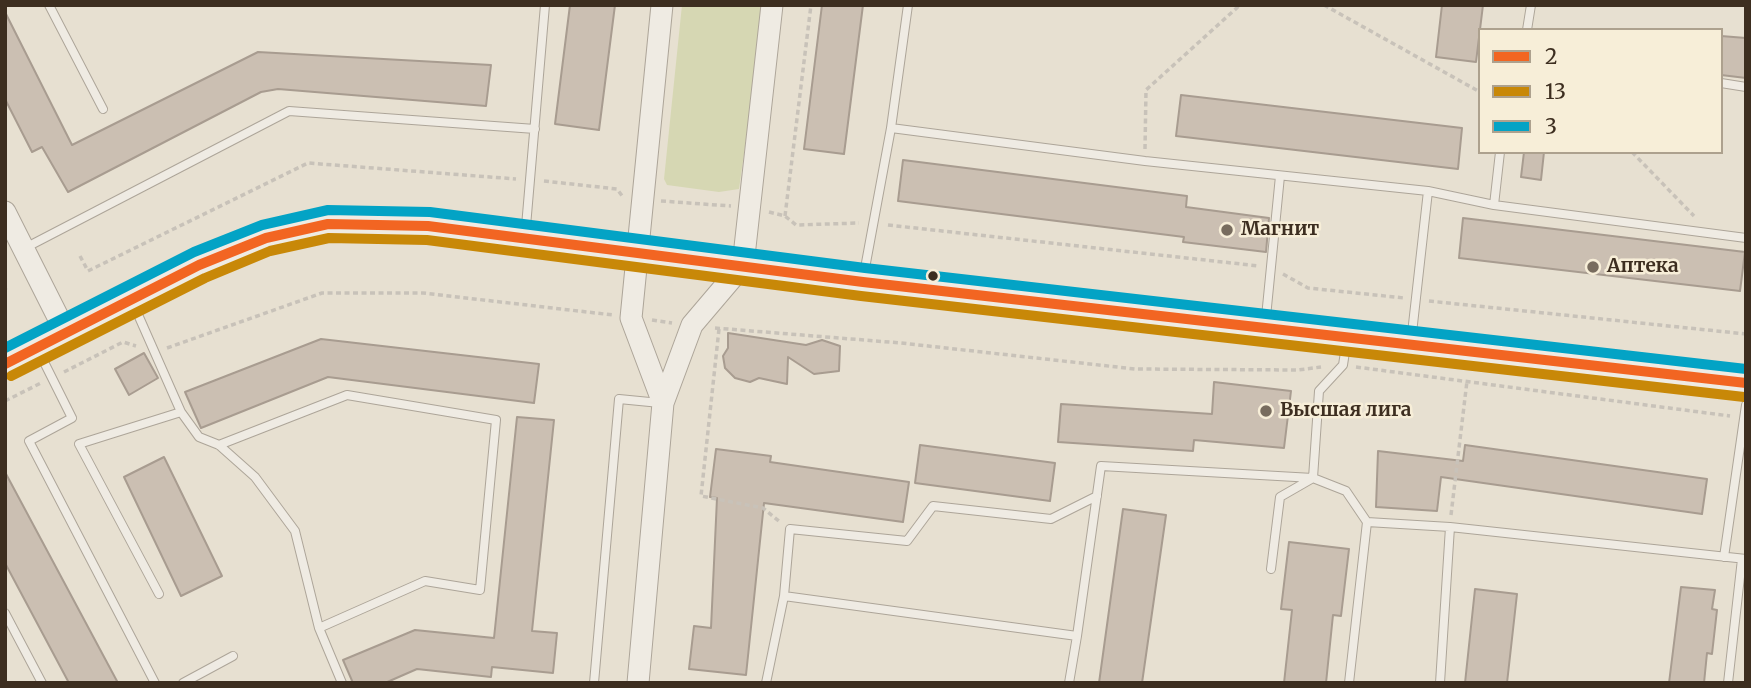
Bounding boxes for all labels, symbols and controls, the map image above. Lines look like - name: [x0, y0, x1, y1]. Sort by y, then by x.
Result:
- legend: [1478, 28, 1723, 154]
- text: 2: [1545, 43, 1558, 70]
- text: 13: [1545, 78, 1566, 105]
- text: 3: [1545, 113, 1557, 140]
- place label: Магнит: [1241, 219, 1319, 241]
- marker: Магнит: [1219, 222, 1235, 238]
- place label: Аптека: [1607, 256, 1679, 278]
- marker: Аптека: [1585, 259, 1601, 275]
- unlabelled marker: [926, 269, 940, 283]
- place label: Высшая лига: [1280, 400, 1411, 422]
- marker: Высшая лига: [1258, 403, 1274, 419]

